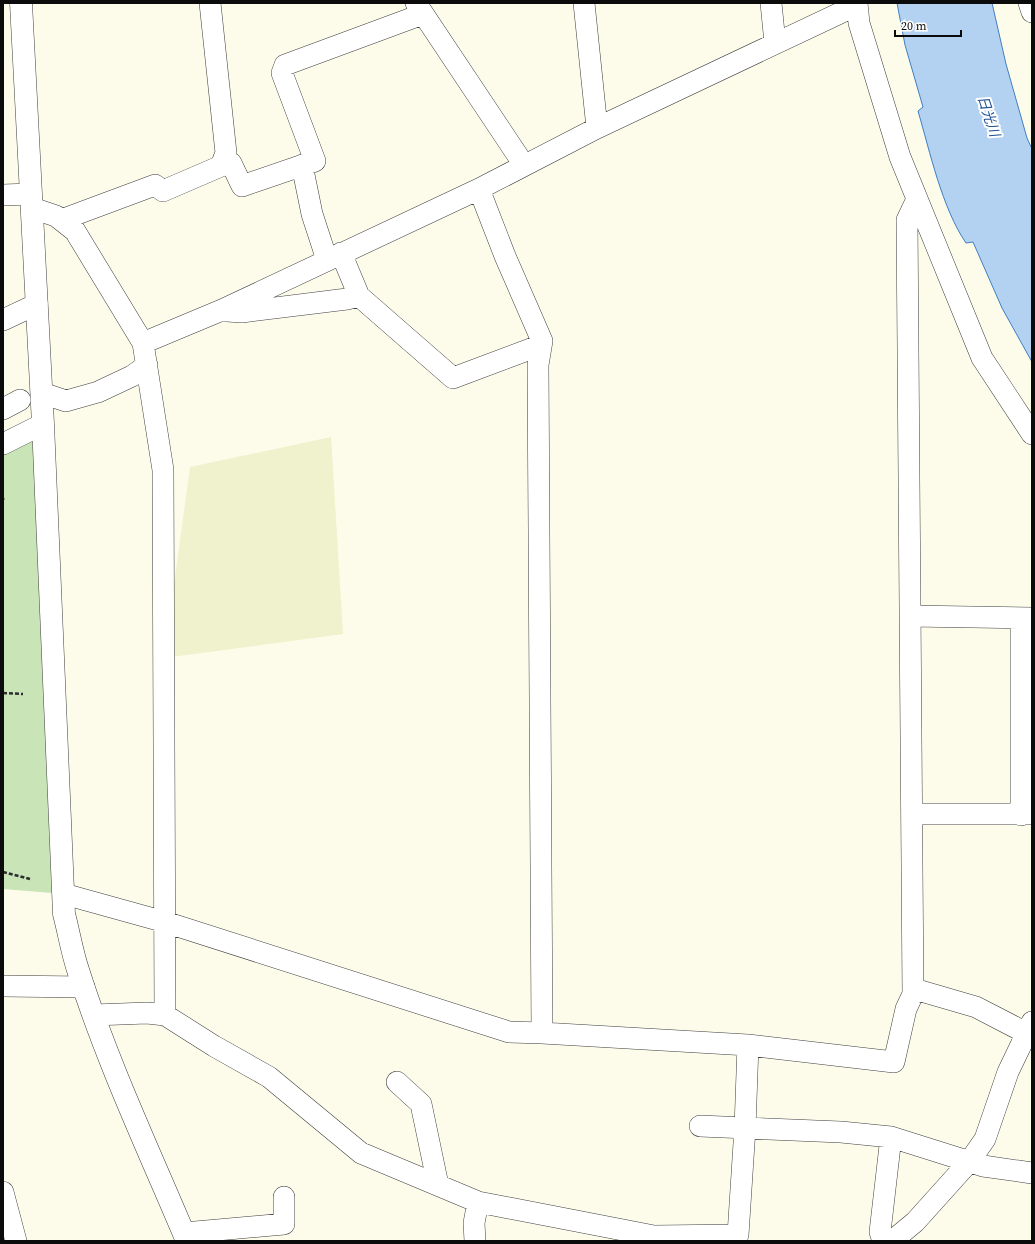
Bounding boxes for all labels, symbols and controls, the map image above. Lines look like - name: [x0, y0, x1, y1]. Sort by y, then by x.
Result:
- scale bar: [895, 12, 961, 38]
- text: 20 m: [901, 18, 927, 34]
- water label: 日光川: [973, 93, 1006, 141]

